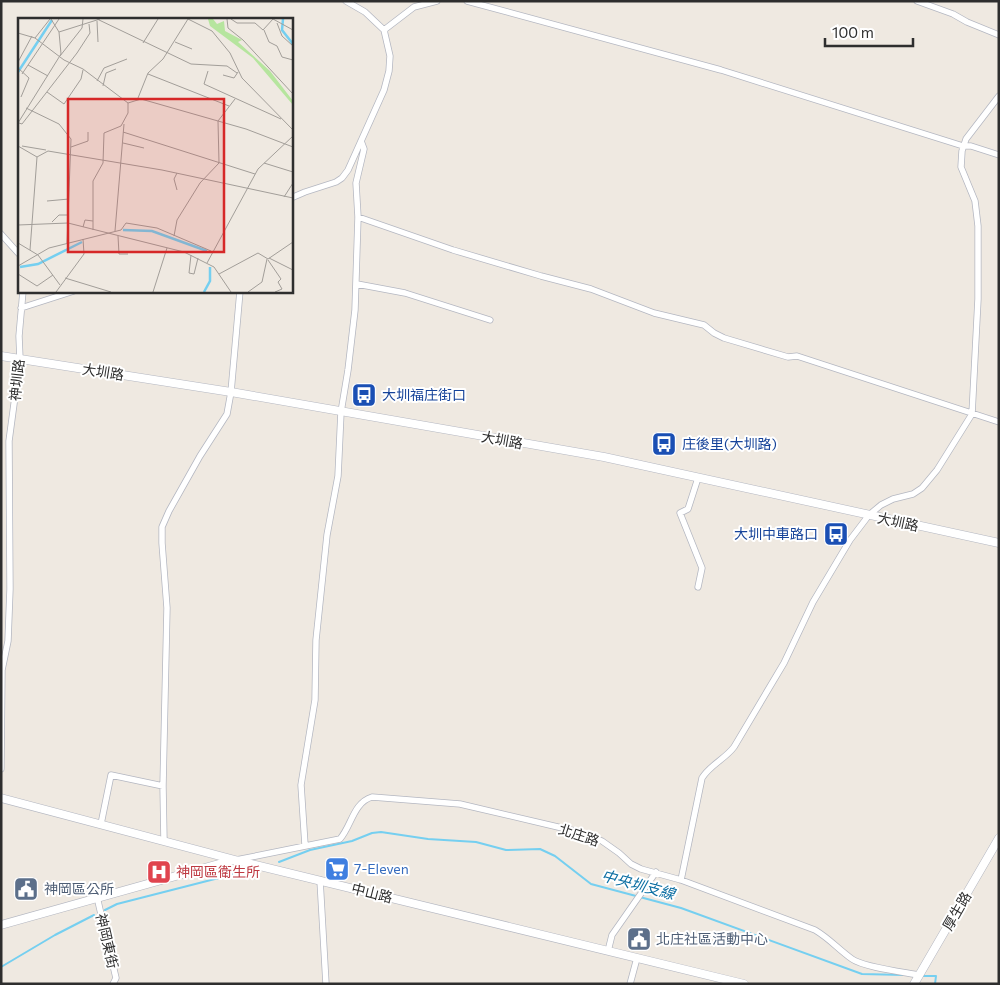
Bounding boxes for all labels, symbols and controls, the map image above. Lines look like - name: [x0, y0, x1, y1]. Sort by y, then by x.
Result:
- scale bar: [825, 15, 912, 47]
- inset map: [18, 18, 292, 292]
- text: 100 m: [832, 23, 874, 41]
- street label: 神圳路: [6, 358, 27, 402]
- street label: 大圳路: [81, 360, 125, 383]
- bus stop icon: 大圳福庄街口: [351, 382, 377, 408]
- place label: 大圳福庄街口: [382, 386, 466, 403]
- street label: 大圳路: [480, 427, 524, 452]
- bus stop icon: 庄後里(大圳路): [651, 431, 677, 457]
- place label: 庄後里(大圳路): [682, 435, 777, 452]
- street label: 大圳路: [876, 509, 920, 534]
- bus stop icon: 大圳中車路口: [823, 521, 849, 547]
- place label: 大圳中車路口: [734, 525, 818, 542]
- street label: 北庄路: [557, 820, 602, 849]
- supermarket icon: 7-Eleven: [324, 856, 350, 882]
- hospital icon: 神岡區衛生所: [146, 859, 172, 885]
- place label: 7-Eleven: [354, 860, 409, 877]
- place label: 神岡區衛生所: [176, 863, 260, 880]
- water label: 中央圳支線: [600, 866, 679, 903]
- public building icon: 神岡區公所: [13, 876, 39, 902]
- street label: 中山路: [350, 879, 395, 906]
- place label: 神岡區公所: [44, 880, 114, 897]
- street label: 厚生路: [939, 888, 974, 933]
- street label: 神岡東街: [93, 912, 122, 970]
- public building icon: 北庄社區活動中心: [626, 926, 652, 952]
- place label: 北庄社區活動中心: [656, 930, 768, 947]

